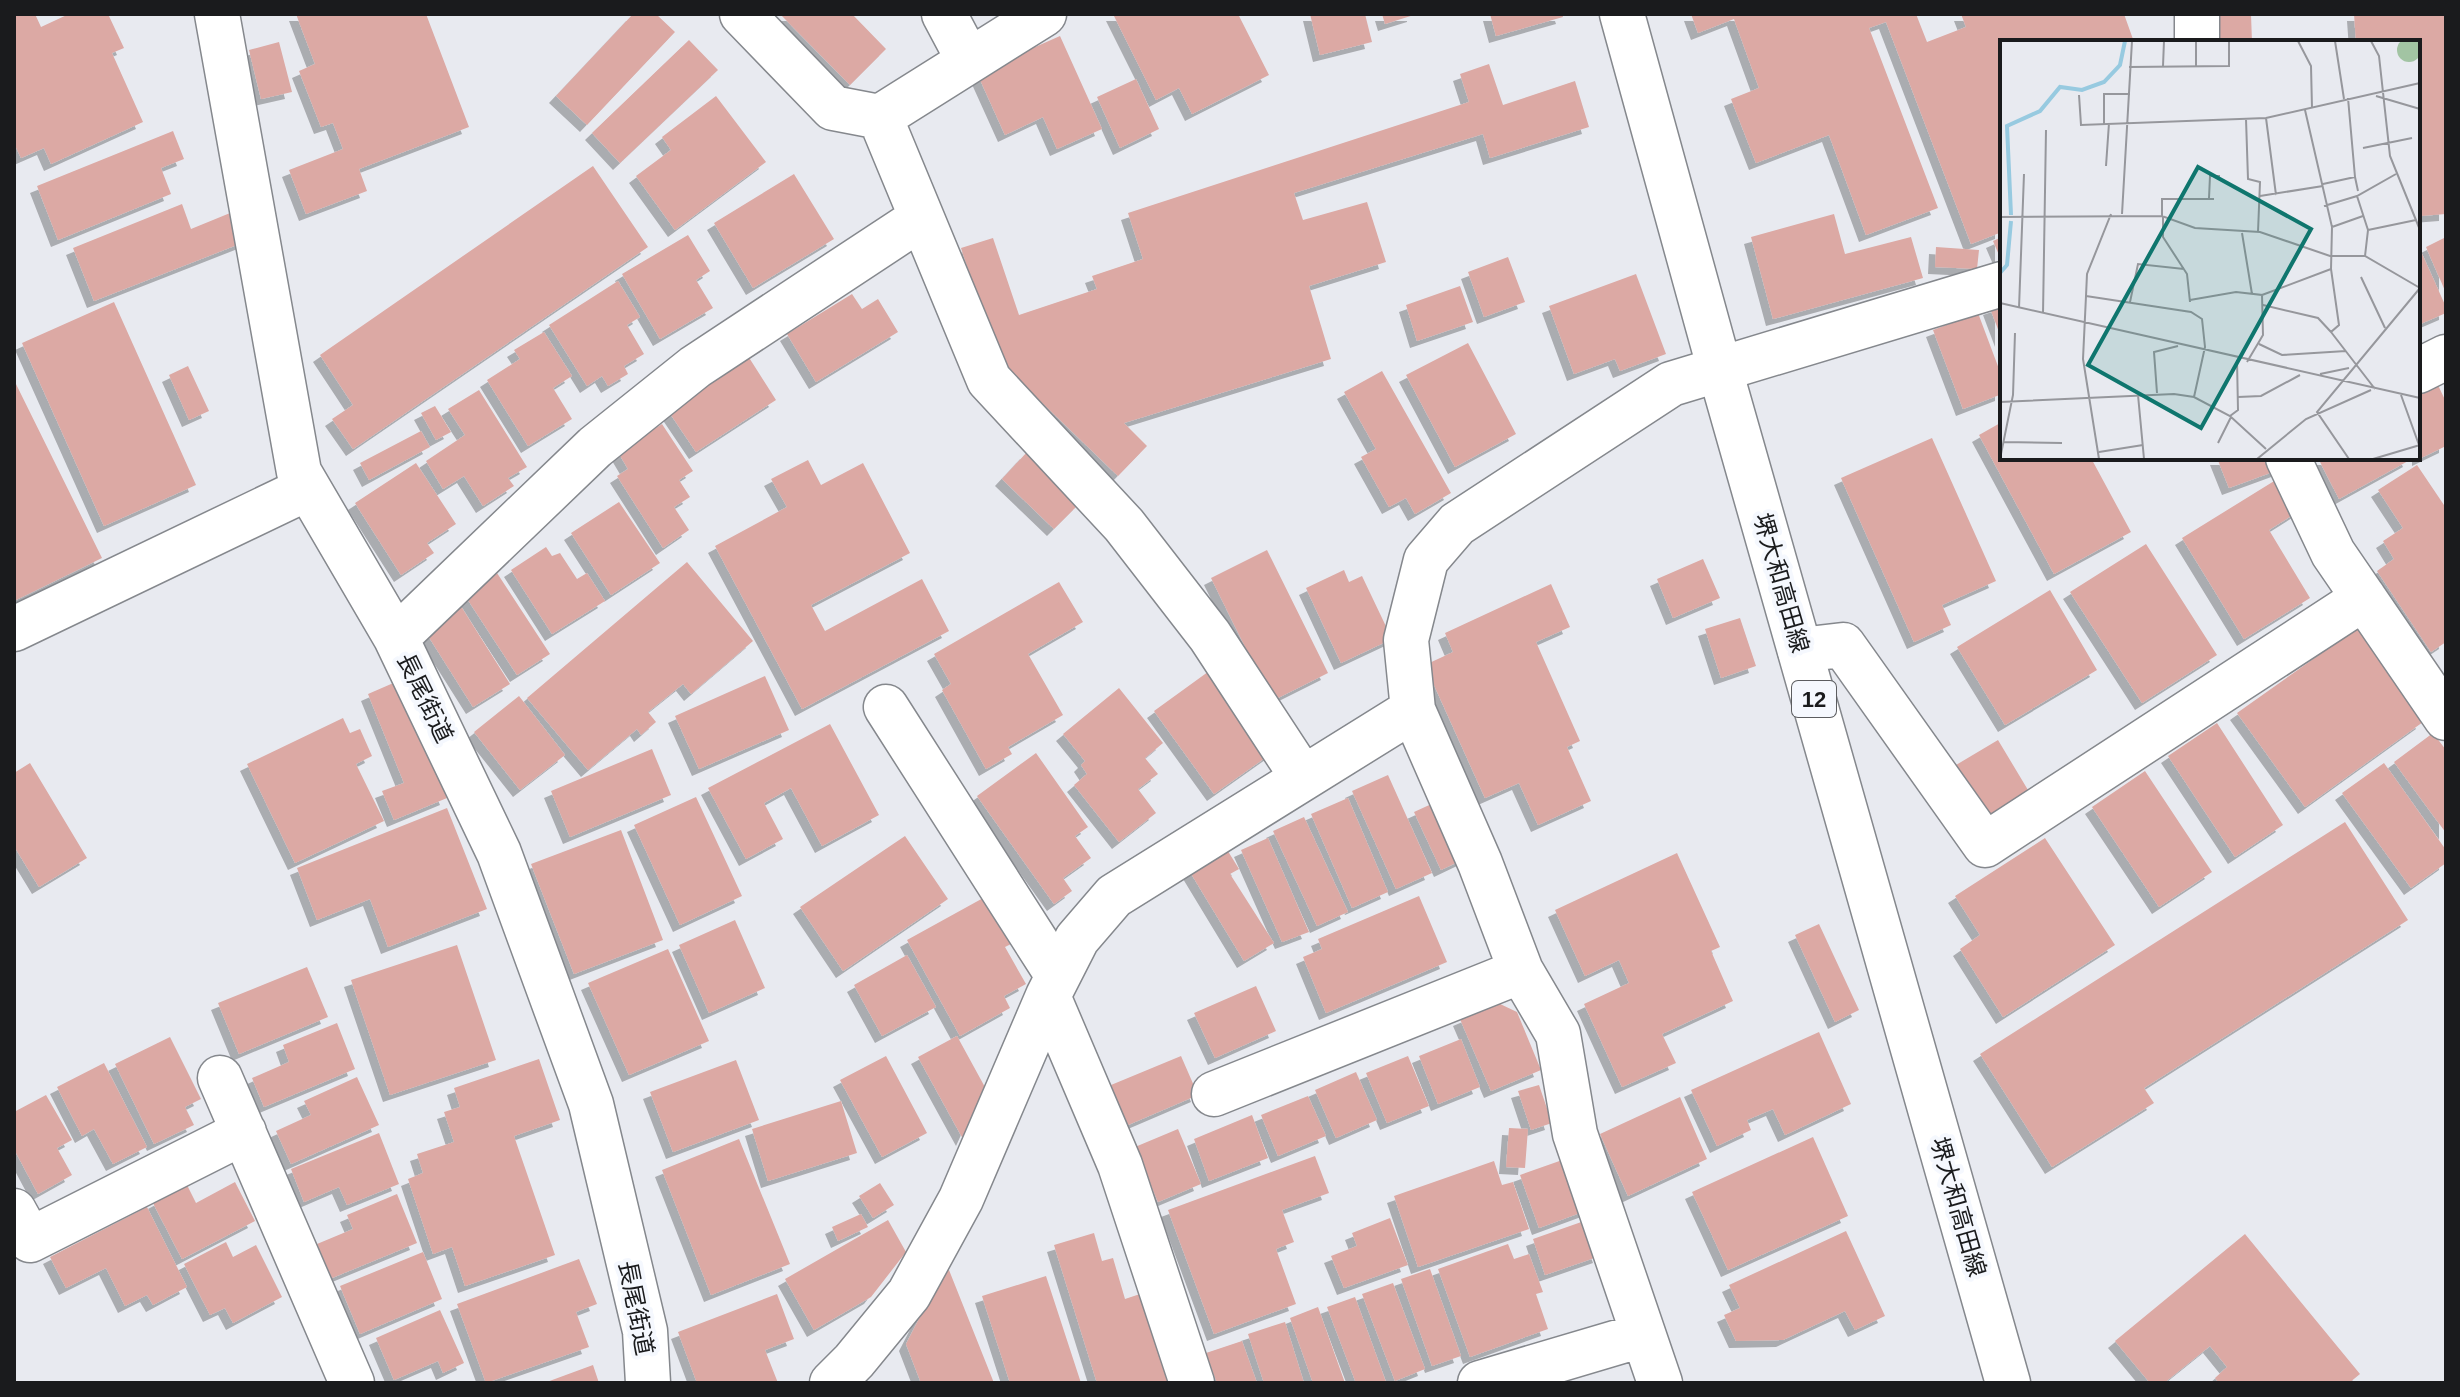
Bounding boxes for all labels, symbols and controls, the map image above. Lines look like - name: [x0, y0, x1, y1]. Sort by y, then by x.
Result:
- inset map: [2000, 40, 2420, 460]
- street label: 堺大和高田線: [1749, 510, 1814, 656]
- street label: 長尾街道: [392, 649, 459, 747]
- road number: 12: [1792, 681, 1836, 717]
- street label: 堺大和高田線: [1926, 1134, 1991, 1280]
- street label: 長尾街道: [614, 1258, 659, 1358]

